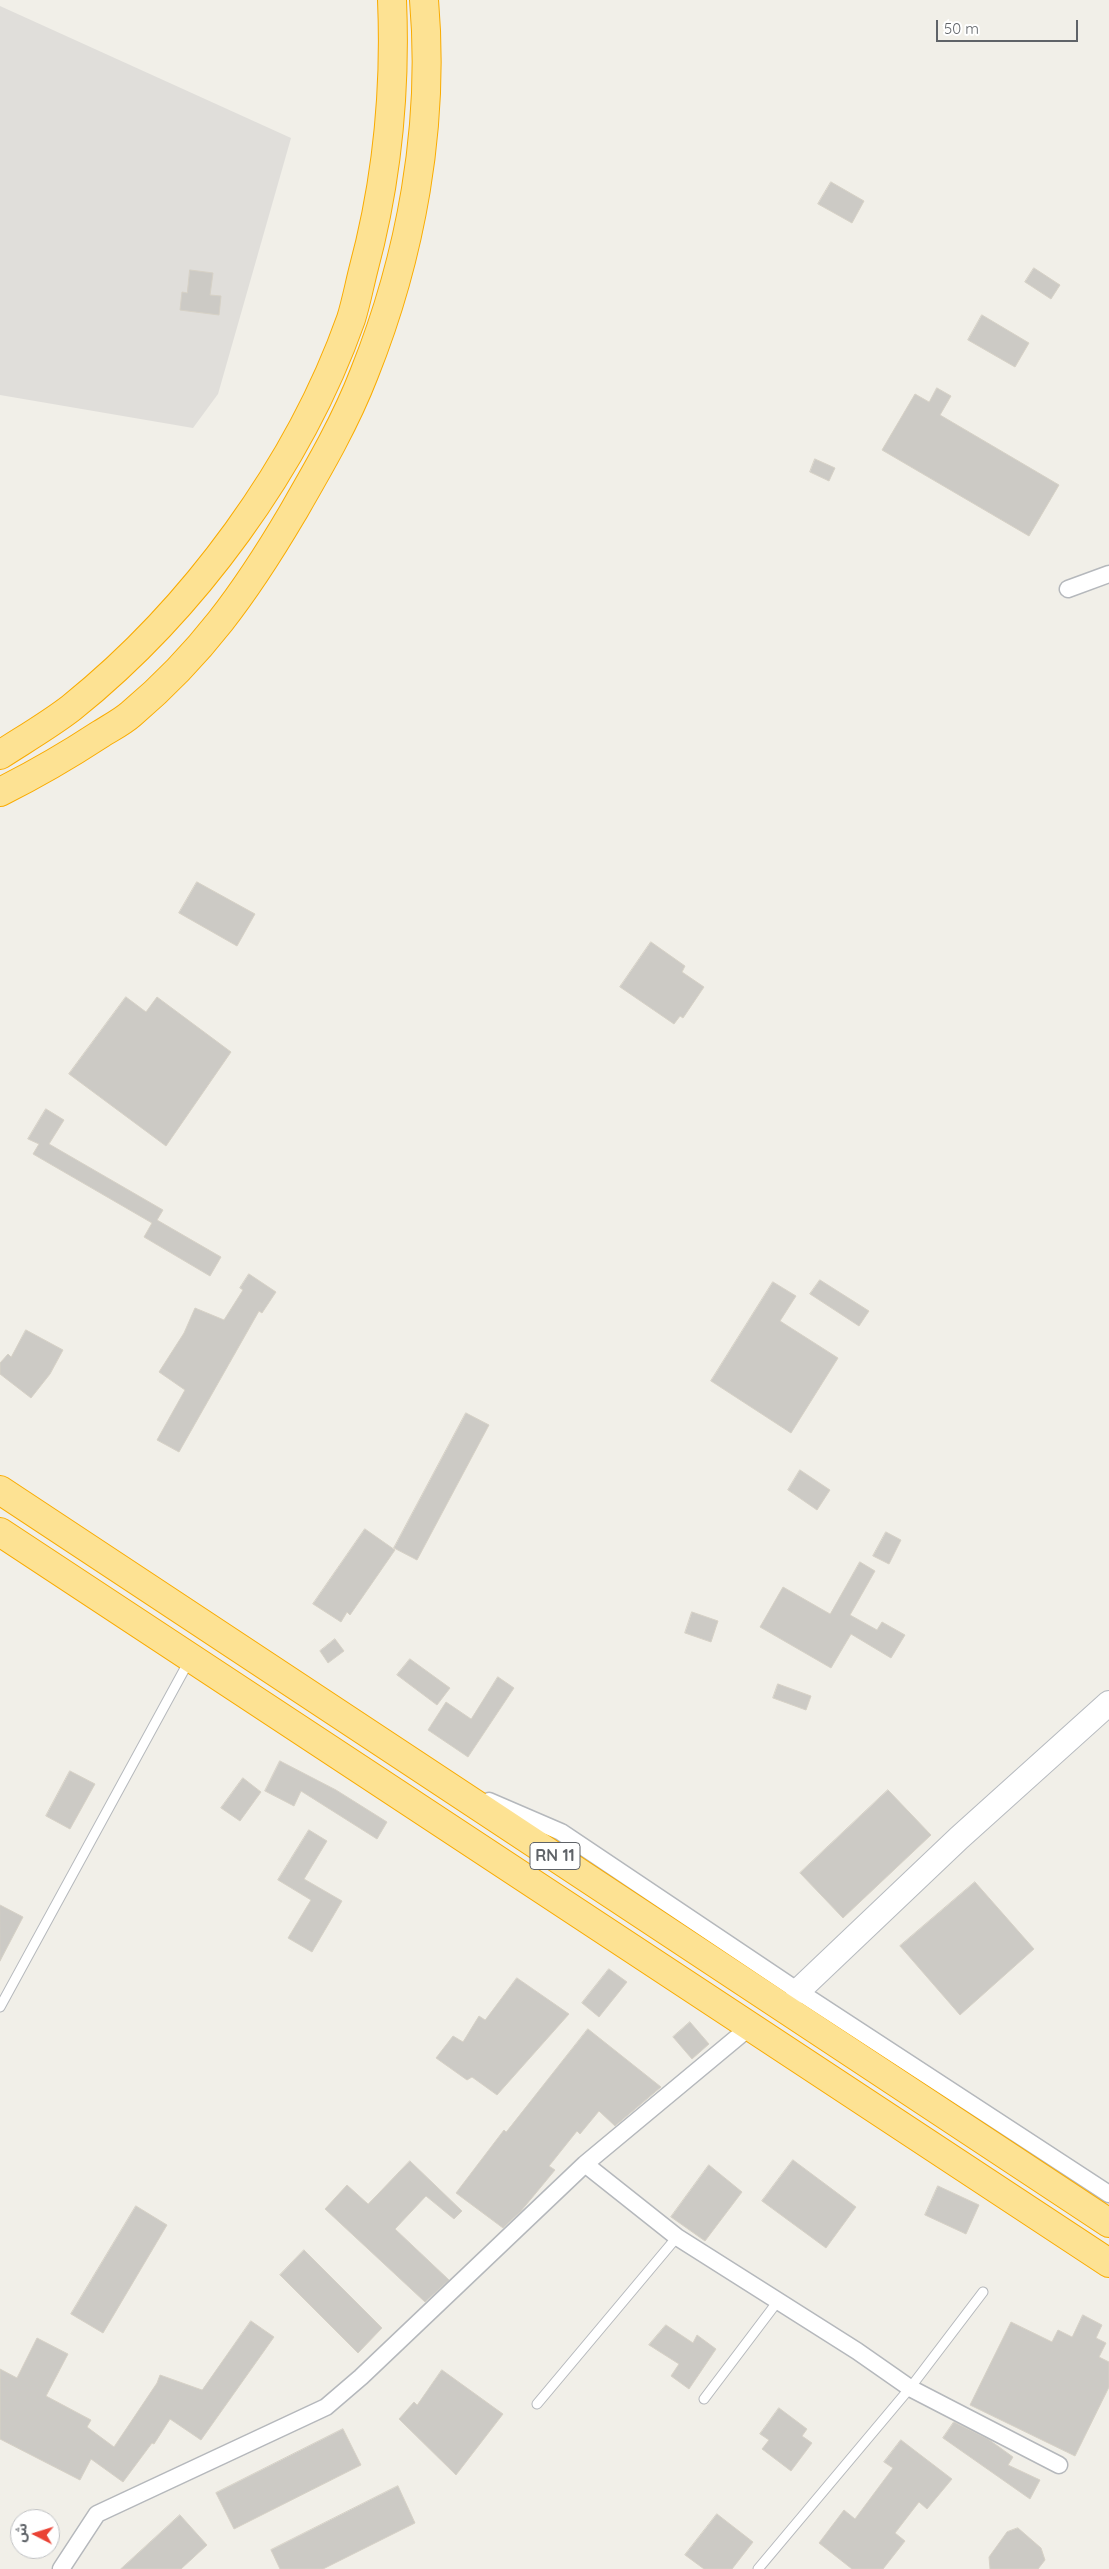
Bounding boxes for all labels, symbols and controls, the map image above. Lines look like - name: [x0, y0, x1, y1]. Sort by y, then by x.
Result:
- scale bar: [939, 10, 1082, 42]
- text: 50 m: [944, 19, 979, 38]
- road number: RN 11: [530, 1842, 580, 1870]
- north arrow: [10, 2509, 60, 2559]
- text: ش: [11, 2522, 31, 2543]

